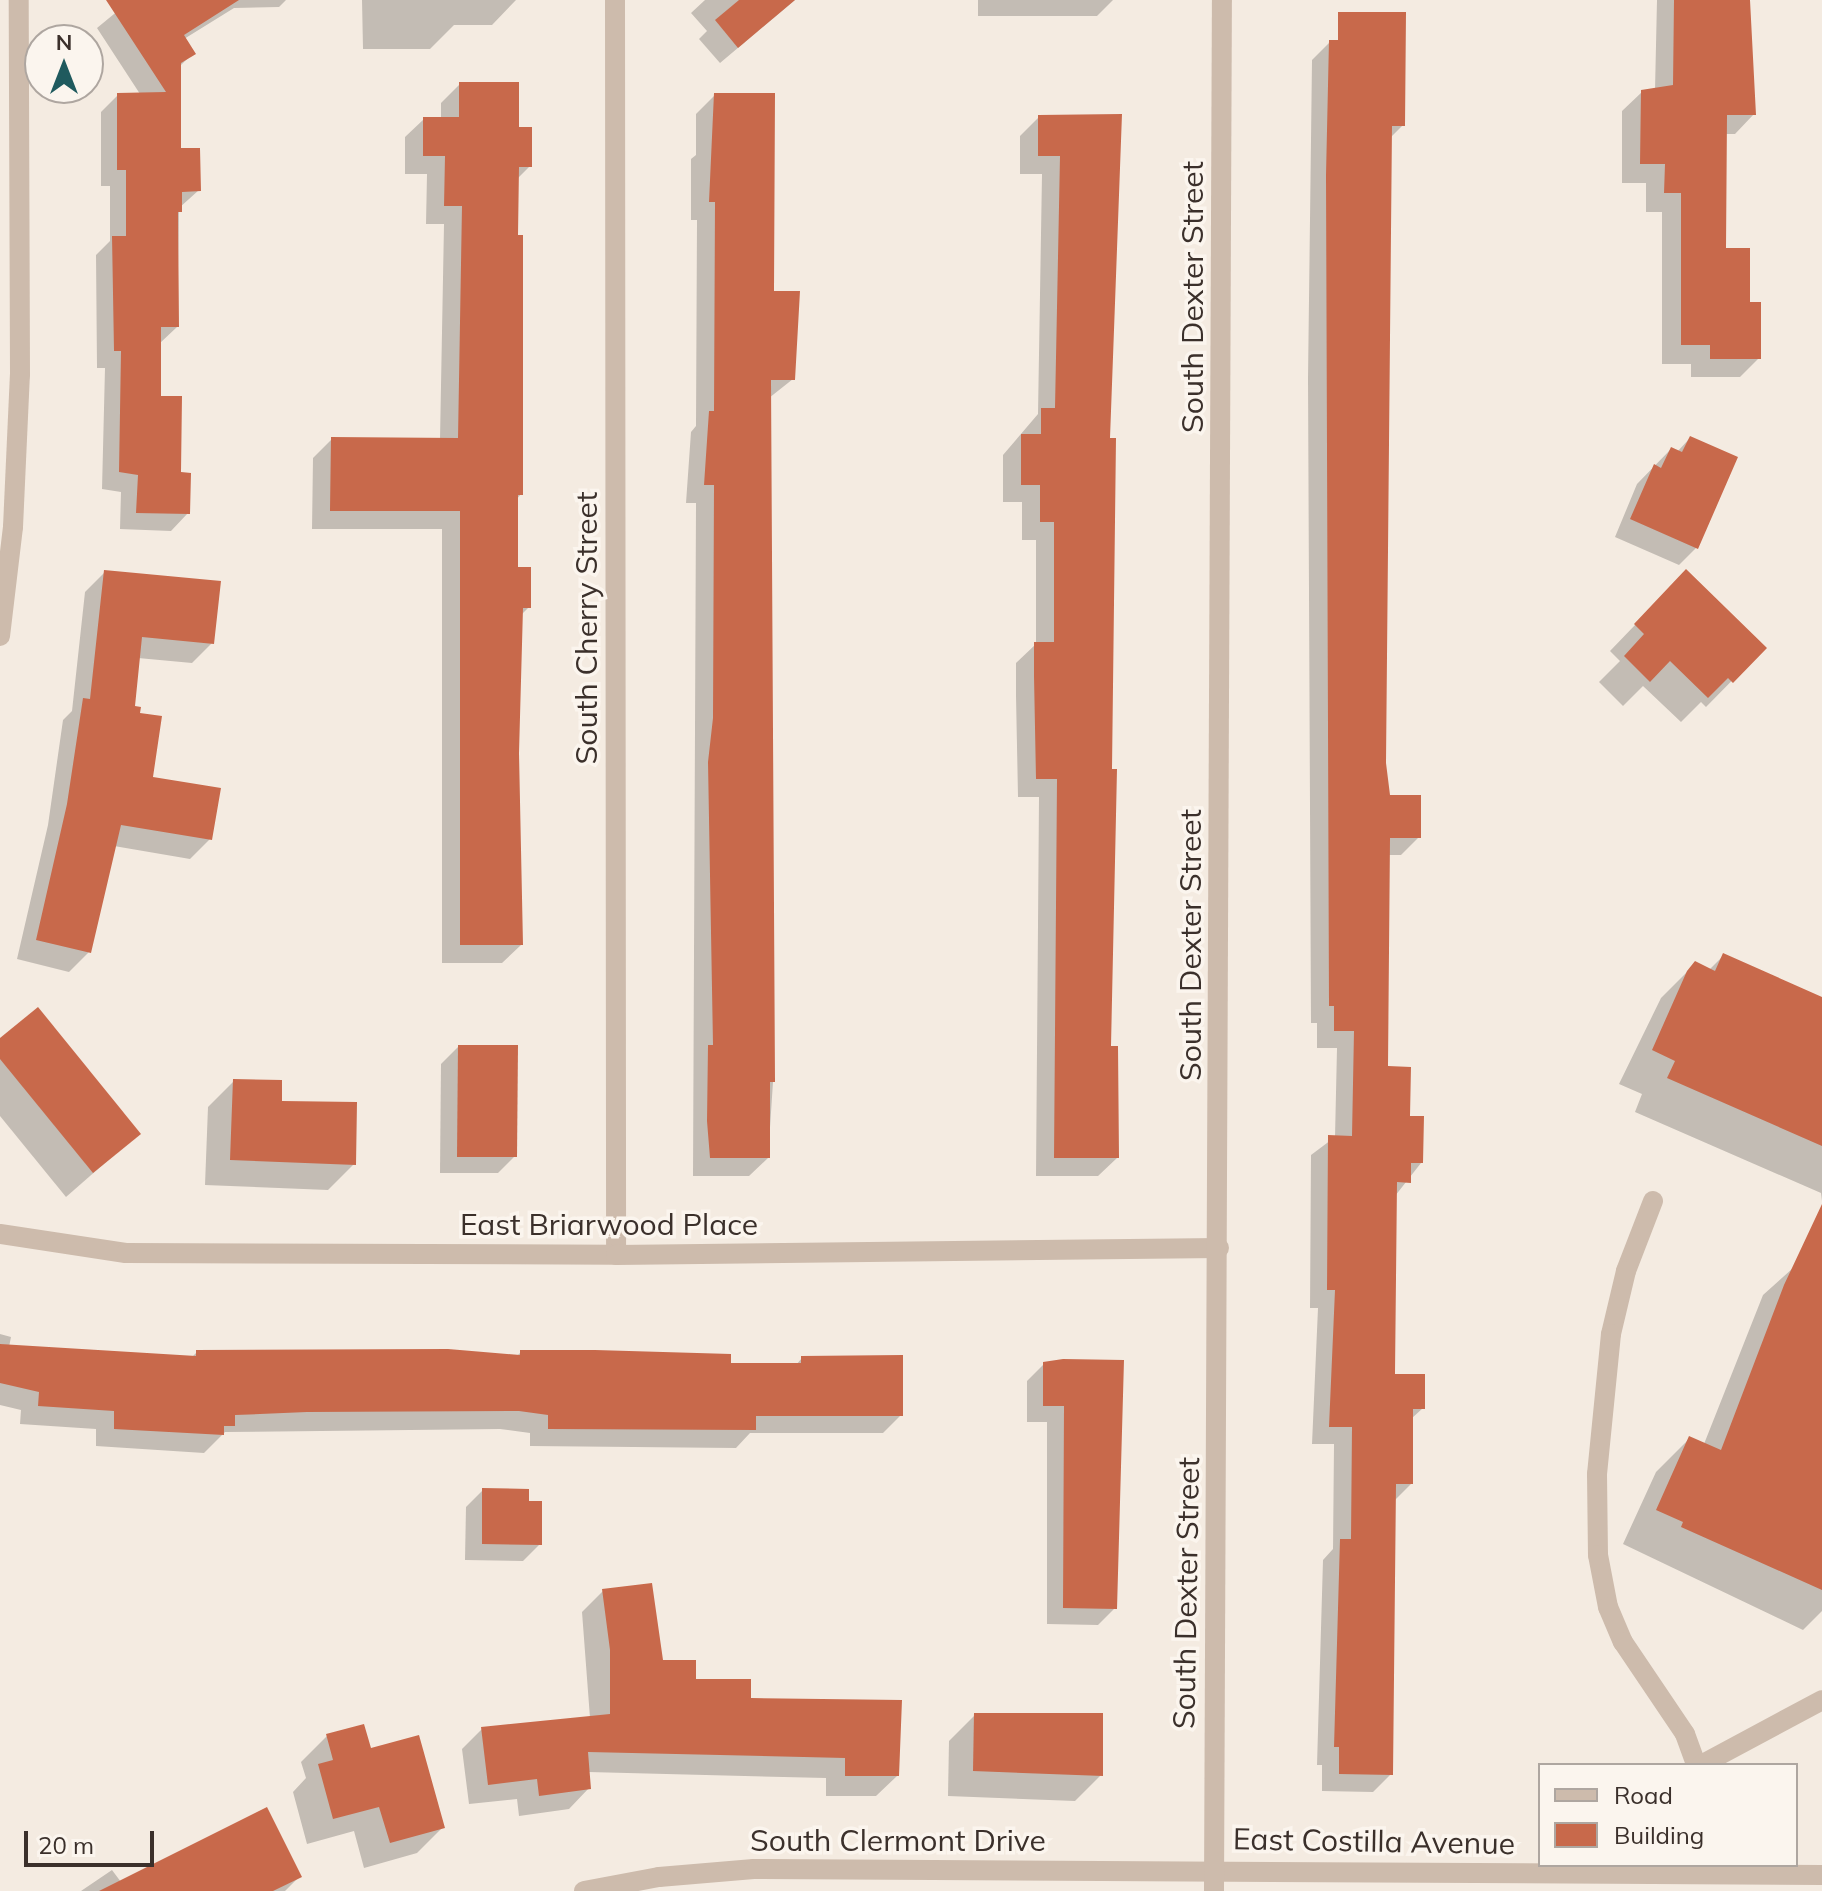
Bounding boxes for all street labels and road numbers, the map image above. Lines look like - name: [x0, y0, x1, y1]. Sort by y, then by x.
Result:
- street label: South Dexter Street: [1174, 161, 1210, 433]
- street label: South Cherry Street: [568, 492, 604, 764]
- street label: South Dexter Street: [1172, 809, 1208, 1081]
- street label: East Briarwood Place: [460, 1206, 758, 1242]
- street label: South Dexter Street: [1166, 1457, 1206, 1729]
- street label: East Costilla Avenue: [1233, 1821, 1515, 1861]
- street label: South Clermont Drive: [750, 1822, 1046, 1858]

